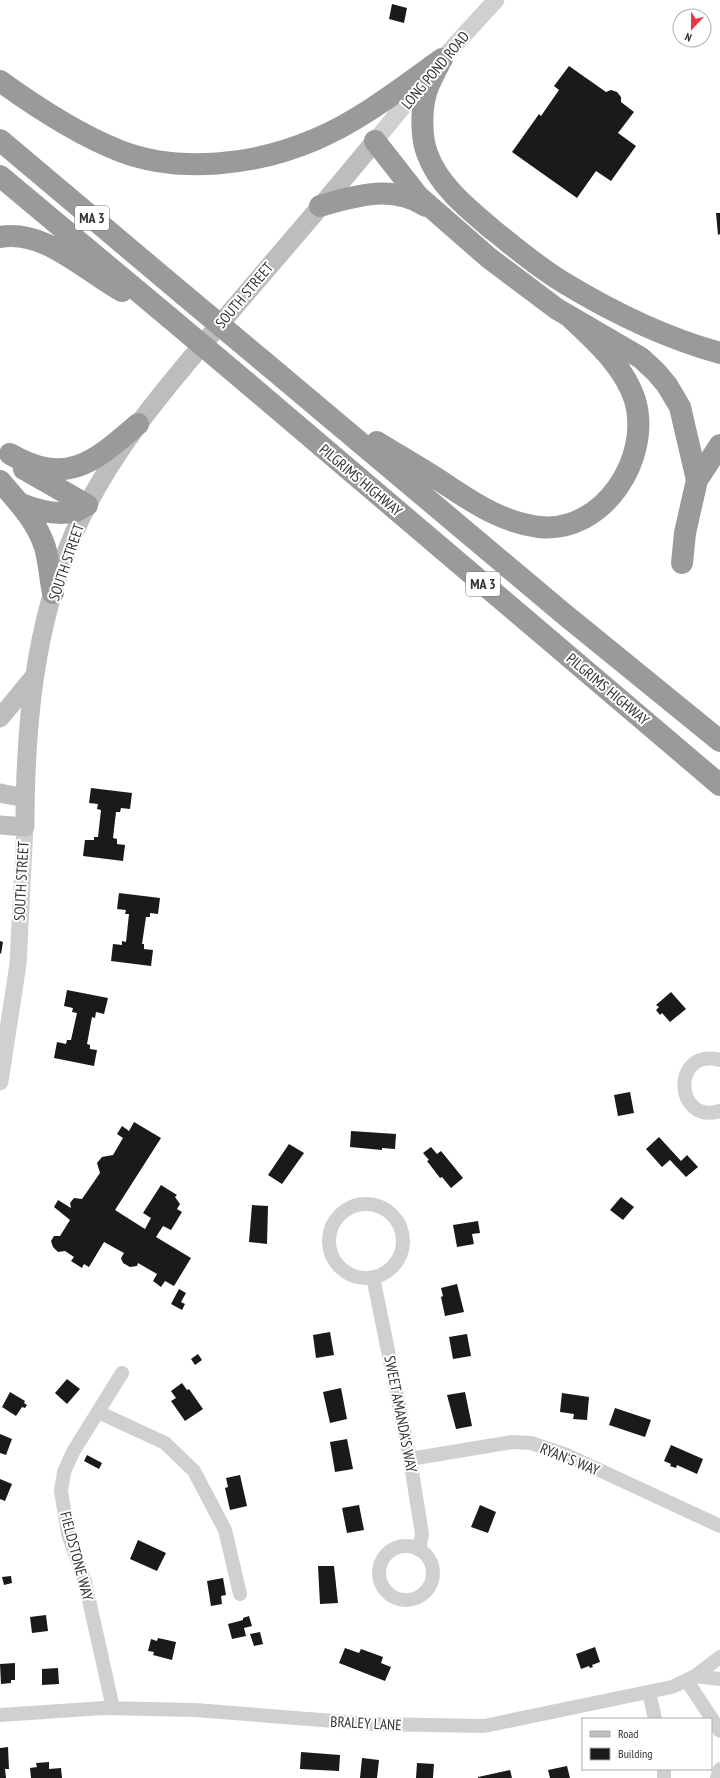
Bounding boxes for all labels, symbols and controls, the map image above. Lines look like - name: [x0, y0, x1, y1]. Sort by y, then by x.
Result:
- north arrow: [672, 8, 712, 48]
- street label: LONG POND ROAD: [397, 27, 473, 113]
- text: N: [683, 30, 694, 45]
- road number: MA 3: [75, 206, 109, 230]
- street label: SOUTH STREET: [211, 258, 277, 332]
- street label: PILGRIMS HIGHWAY: [316, 440, 407, 520]
- street label: SOUTH STREET: [44, 521, 88, 603]
- road number: MA 3: [466, 572, 500, 596]
- street label: PILGRIMS HIGHWAY: [563, 649, 654, 729]
- street label: SOUTH STREET: [9, 840, 33, 922]
- street label: SWEET AMANDA'S WAY: [380, 1354, 422, 1474]
- street label: RYAN'S WAY: [537, 1438, 603, 1480]
- street label: FIELDSTONE WAY: [56, 1509, 98, 1603]
- street label: BRALEY LANE: [330, 1712, 402, 1734]
- legend: [582, 1718, 712, 1770]
- text: Road: [618, 1726, 638, 1741]
- text: Building: [618, 1746, 653, 1761]

